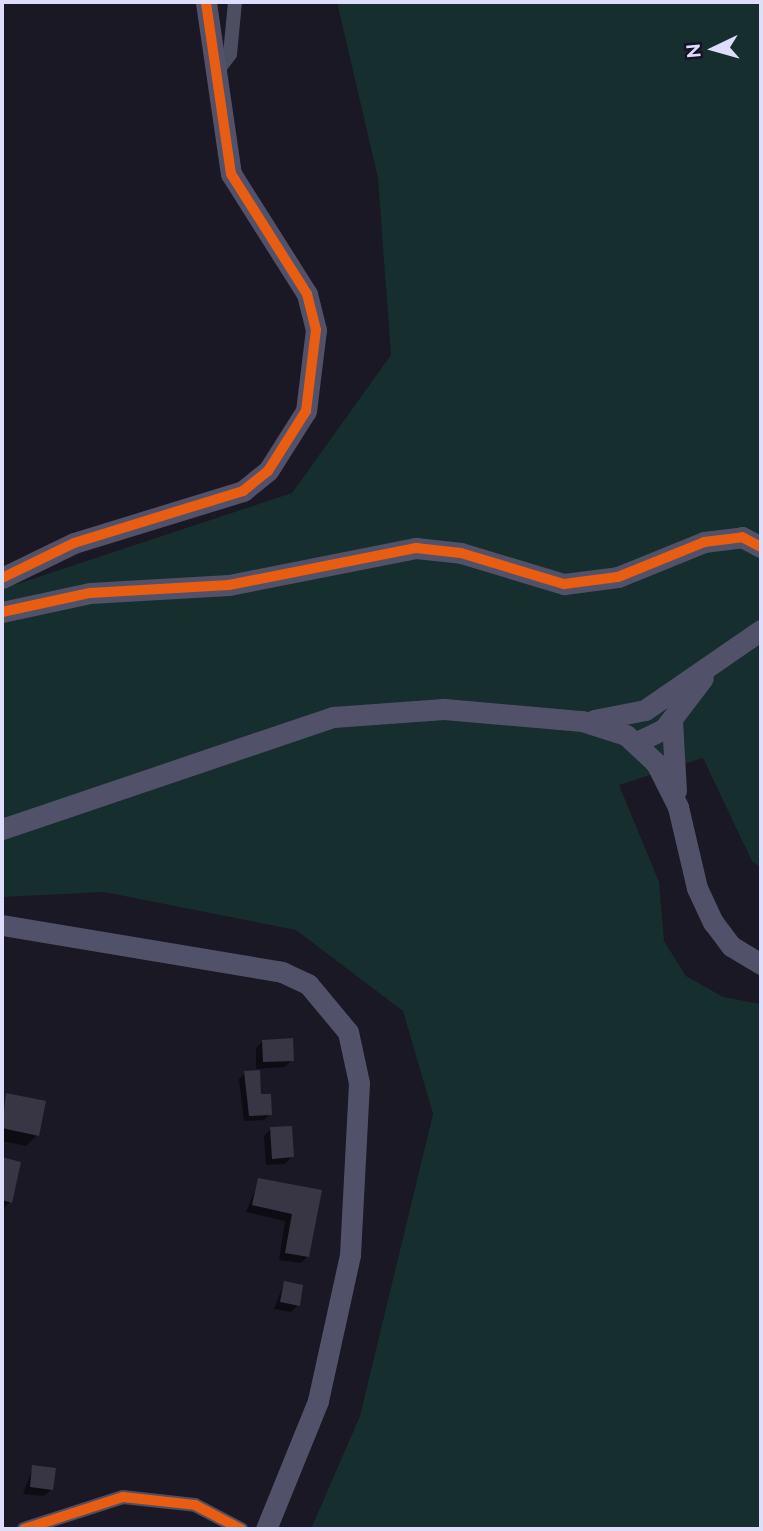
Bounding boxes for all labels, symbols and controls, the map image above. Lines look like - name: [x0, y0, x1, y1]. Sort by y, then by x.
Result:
- north arrow: [679, 14, 749, 84]
- text: N: [681, 43, 705, 59]

